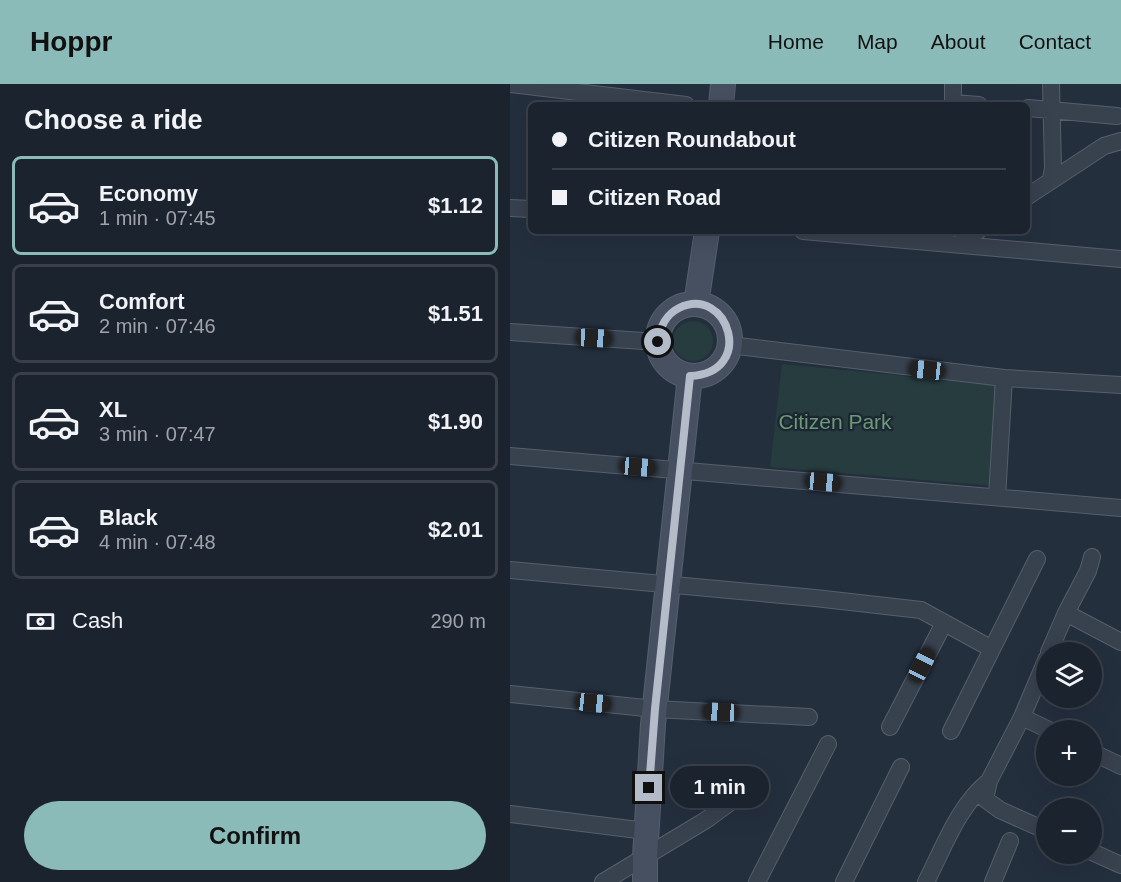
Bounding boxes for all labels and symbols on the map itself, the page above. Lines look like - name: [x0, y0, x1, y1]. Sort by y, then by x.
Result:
- car: [576, 328, 612, 348]
- route start: [644, 328, 671, 355]
- car: [908, 359, 946, 381]
- park label: Citizen Park: [778, 410, 892, 433]
- car: [619, 456, 657, 478]
- car: [804, 471, 842, 493]
- car: [906, 645, 938, 685]
- car: [574, 692, 612, 714]
- car: [703, 702, 739, 722]
- callout: 1 min: [670, 767, 769, 809]
- route end: [635, 774, 662, 801]

